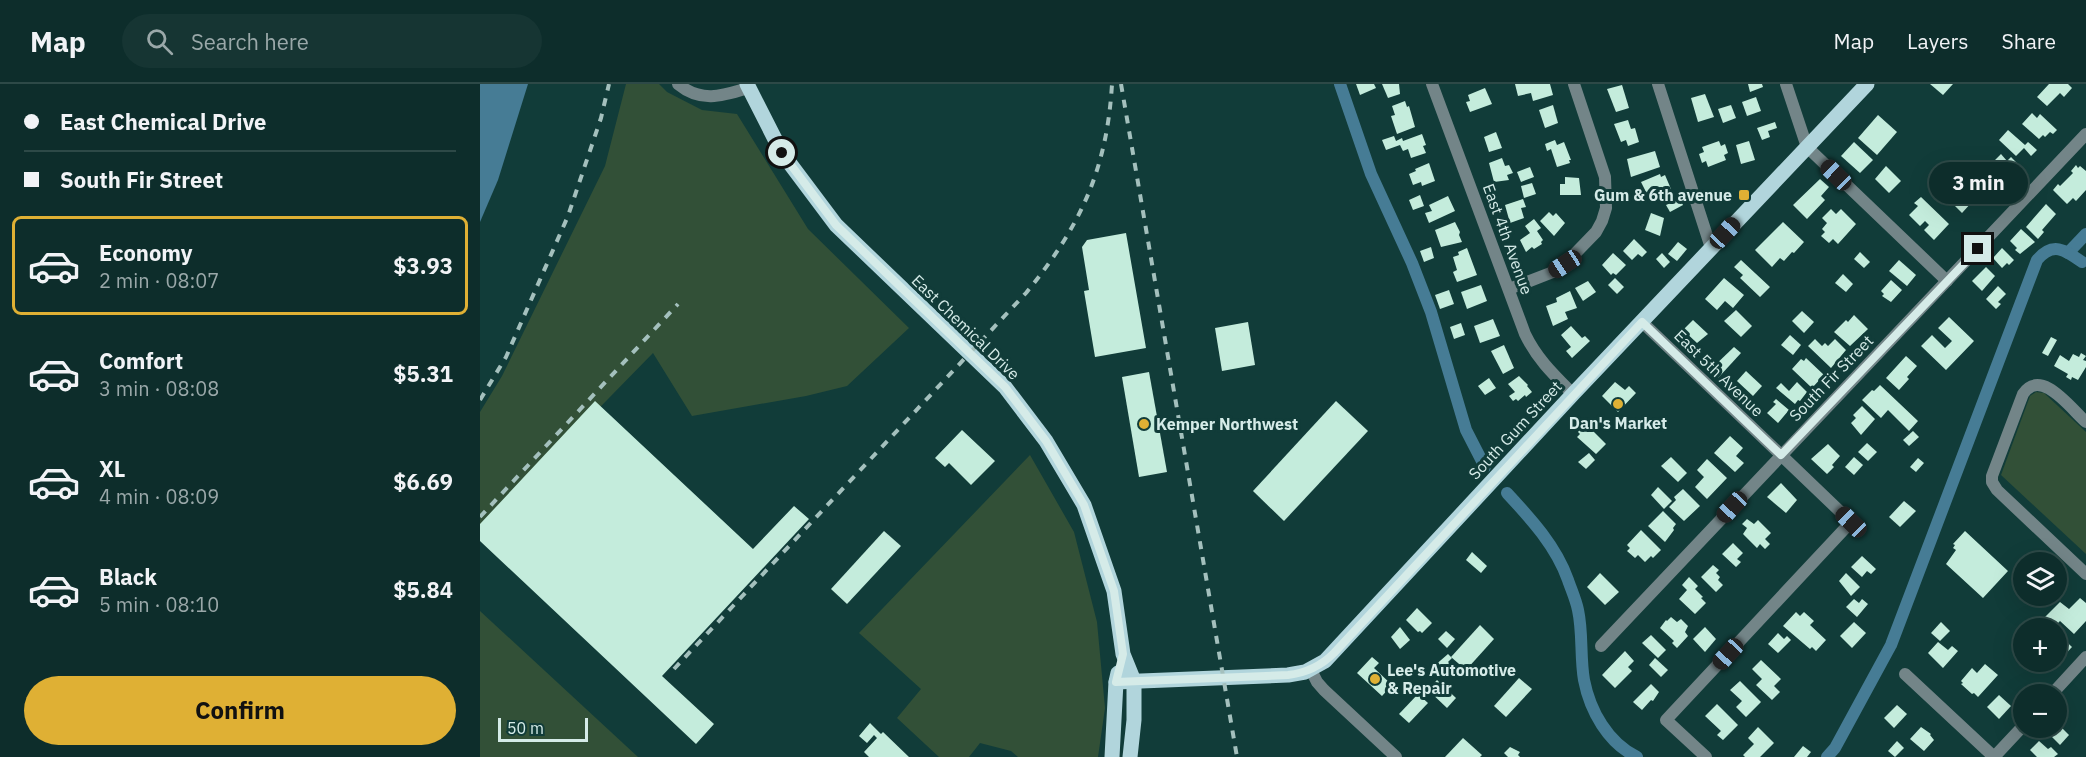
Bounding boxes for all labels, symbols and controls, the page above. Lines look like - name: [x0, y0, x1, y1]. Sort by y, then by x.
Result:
- search box: [122, 14, 542, 68]
- text: Map: [30, 23, 86, 60]
- icon: search: [143, 25, 176, 58]
- text: Search here: [191, 27, 309, 56]
- text: Map: [1834, 27, 1874, 55]
- text: Layers: [1907, 27, 1969, 55]
- text: Share: [2002, 27, 2056, 55]
- text: East Chemical Drive: [60, 107, 266, 136]
- route start: [768, 139, 795, 166]
- car: [1817, 156, 1855, 194]
- callout: 3 min: [1928, 162, 2027, 204]
- text: South Fir Street: [60, 165, 223, 194]
- text: 3 min: [1952, 169, 2005, 196]
- street label: East 4th Avenue: [1479, 181, 1537, 297]
- place label: Gum & 6th avenue: [1594, 185, 1732, 205]
- marker: Gum & 6th avenue: [1737, 188, 1751, 202]
- car: [1706, 214, 1744, 252]
- route end: [1964, 235, 1991, 262]
- text: Economy: [99, 238, 193, 267]
- icon: car: [27, 239, 81, 293]
- car: [1545, 247, 1585, 281]
- text: $3.93: [393, 251, 453, 280]
- text: 2 min · 08:07: [99, 267, 219, 294]
- street label: East Chemical Drive: [908, 270, 1024, 384]
- street label: East 5th Avenue: [1670, 325, 1768, 421]
- street label: South Fir Street: [1785, 331, 1877, 425]
- text: Comfort: [99, 346, 183, 375]
- icon: car: [27, 347, 81, 401]
- text: $5.31: [393, 359, 453, 388]
- text: 3 min · 08:08: [99, 375, 219, 402]
- street label: South Gum Street: [1464, 376, 1566, 484]
- marker: Dan's Market: [1611, 397, 1625, 411]
- place label: Dan's Market: [1569, 413, 1667, 433]
- place label: Kemper Northwest: [1156, 414, 1298, 434]
- marker: Kemper Northwest: [1137, 417, 1151, 431]
- text: XL: [99, 454, 125, 483]
- icon: car: [27, 455, 81, 509]
- text: $6.69: [393, 467, 453, 496]
- text: 4 min · 08:09: [99, 483, 219, 510]
- car: [1713, 488, 1751, 526]
- car: [1832, 503, 1870, 541]
- map controls: [2013, 552, 2067, 738]
- button: layers: [2013, 552, 2067, 606]
- text: Black: [99, 562, 157, 591]
- icon: car: [27, 563, 81, 617]
- text: $5.84: [393, 575, 453, 604]
- text: 5 min · 08:10: [99, 591, 219, 618]
- button: +: [2013, 618, 2067, 672]
- car: [1709, 635, 1747, 673]
- place label: Lee's Automotive & Repair: [1387, 660, 1516, 698]
- marker: Lee's Automotive & Repair: [1368, 672, 1382, 686]
- button: Confirm: [24, 676, 456, 745]
- button: −: [2013, 684, 2067, 738]
- scale bar: [498, 715, 588, 742]
- text: 50 m: [507, 718, 544, 738]

